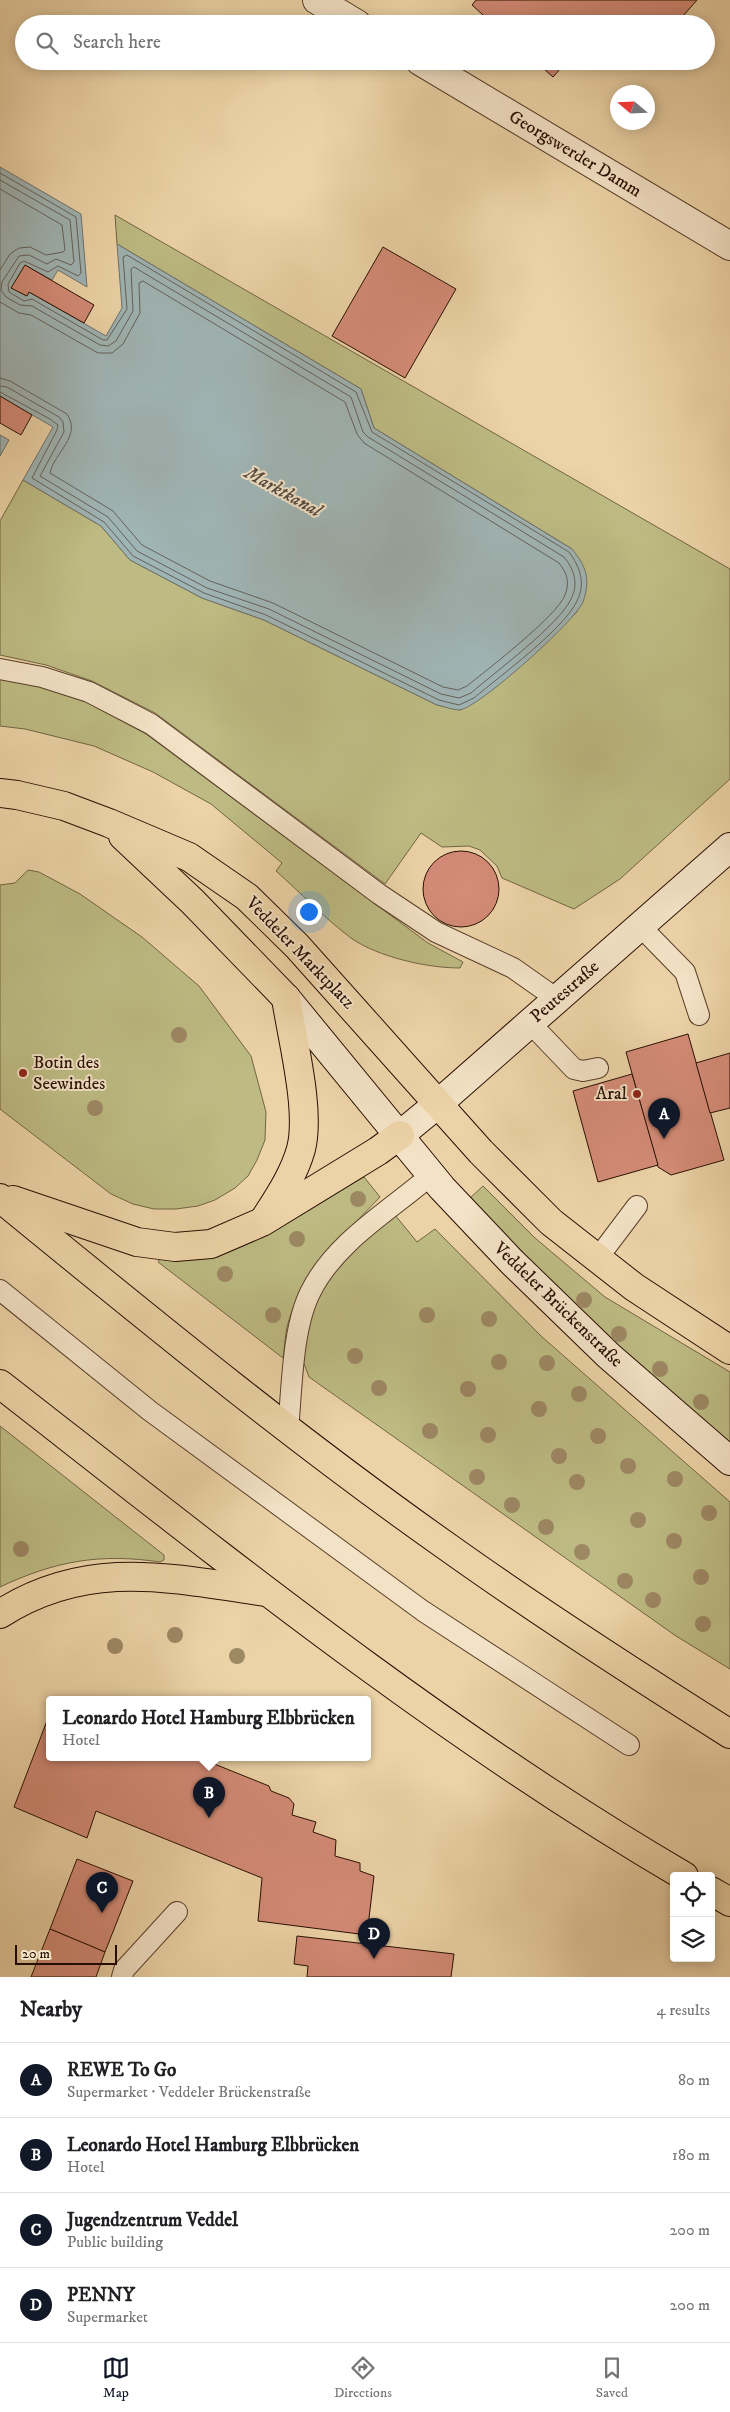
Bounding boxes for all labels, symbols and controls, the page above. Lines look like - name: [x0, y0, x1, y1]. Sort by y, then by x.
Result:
- search box: [15, 15, 715, 70]
- icon: search: [33, 29, 61, 57]
- text: Search here: [73, 31, 161, 54]
- north arrow: [610, 85, 655, 130]
- street label: Georgswerder Damm: [505, 106, 645, 202]
- water label: Marktkanal: [239, 461, 327, 523]
- street label: Veddeler Marktplatz: [240, 892, 359, 1014]
- your location: [296, 899, 322, 925]
- street label: Peutestraße: [526, 956, 604, 1028]
- place label: Botin des Seewindes: [33, 1052, 105, 1095]
- marker: Botin des Seewindes: [17, 1067, 29, 1079]
- place label: Aral: [596, 1083, 628, 1105]
- marker: Aral: [631, 1088, 643, 1100]
- pin: A: [648, 1098, 680, 1139]
- street label: Veddeler Brückenstraße: [488, 1237, 627, 1372]
- popup: [46, 1696, 371, 1761]
- text: Leonardo Hotel Hamburg Elbbrücken: [62, 1707, 355, 1730]
- text: Hotel: [62, 1730, 100, 1750]
- pin: B: [193, 1777, 225, 1818]
- pin: C: [86, 1872, 118, 1913]
- map controls: [670, 1872, 715, 1962]
- button: locate: [670, 1872, 715, 1917]
- button: layers: [670, 1917, 715, 1962]
- pin: D: [358, 1918, 390, 1959]
- scale bar: [15, 1942, 118, 1965]
- text: 20 m: [22, 1945, 50, 1963]
- text: Nearby: [20, 1997, 82, 2023]
- text: 4 results: [657, 2000, 710, 2020]
- text: REWE To Go: [67, 2059, 176, 2082]
- text: A: [31, 2070, 41, 2090]
- text: 80 m: [678, 2070, 710, 2090]
- text: Supermarket · Veddeler Brückenstraße: [67, 2082, 311, 2102]
- text: Leonardo Hotel Hamburg Elbbrücken: [67, 2134, 359, 2157]
- text: B: [31, 2145, 41, 2165]
- text: 180 m: [672, 2145, 710, 2165]
- text: Hotel: [67, 2157, 105, 2177]
- text: Jugendzentrum Veddel: [67, 2209, 238, 2232]
- text: C: [31, 2220, 41, 2240]
- text: 200 m: [669, 2220, 710, 2240]
- text: Public building: [67, 2232, 163, 2252]
- text: PENNY: [67, 2284, 135, 2307]
- text: D: [30, 2295, 42, 2315]
- text: 200 m: [669, 2295, 710, 2315]
- text: Supermarket: [67, 2307, 148, 2327]
- tab: Map: [102, 2354, 130, 2402]
- tab: Directions: [334, 2354, 392, 2402]
- tab: Saved: [596, 2354, 628, 2402]

